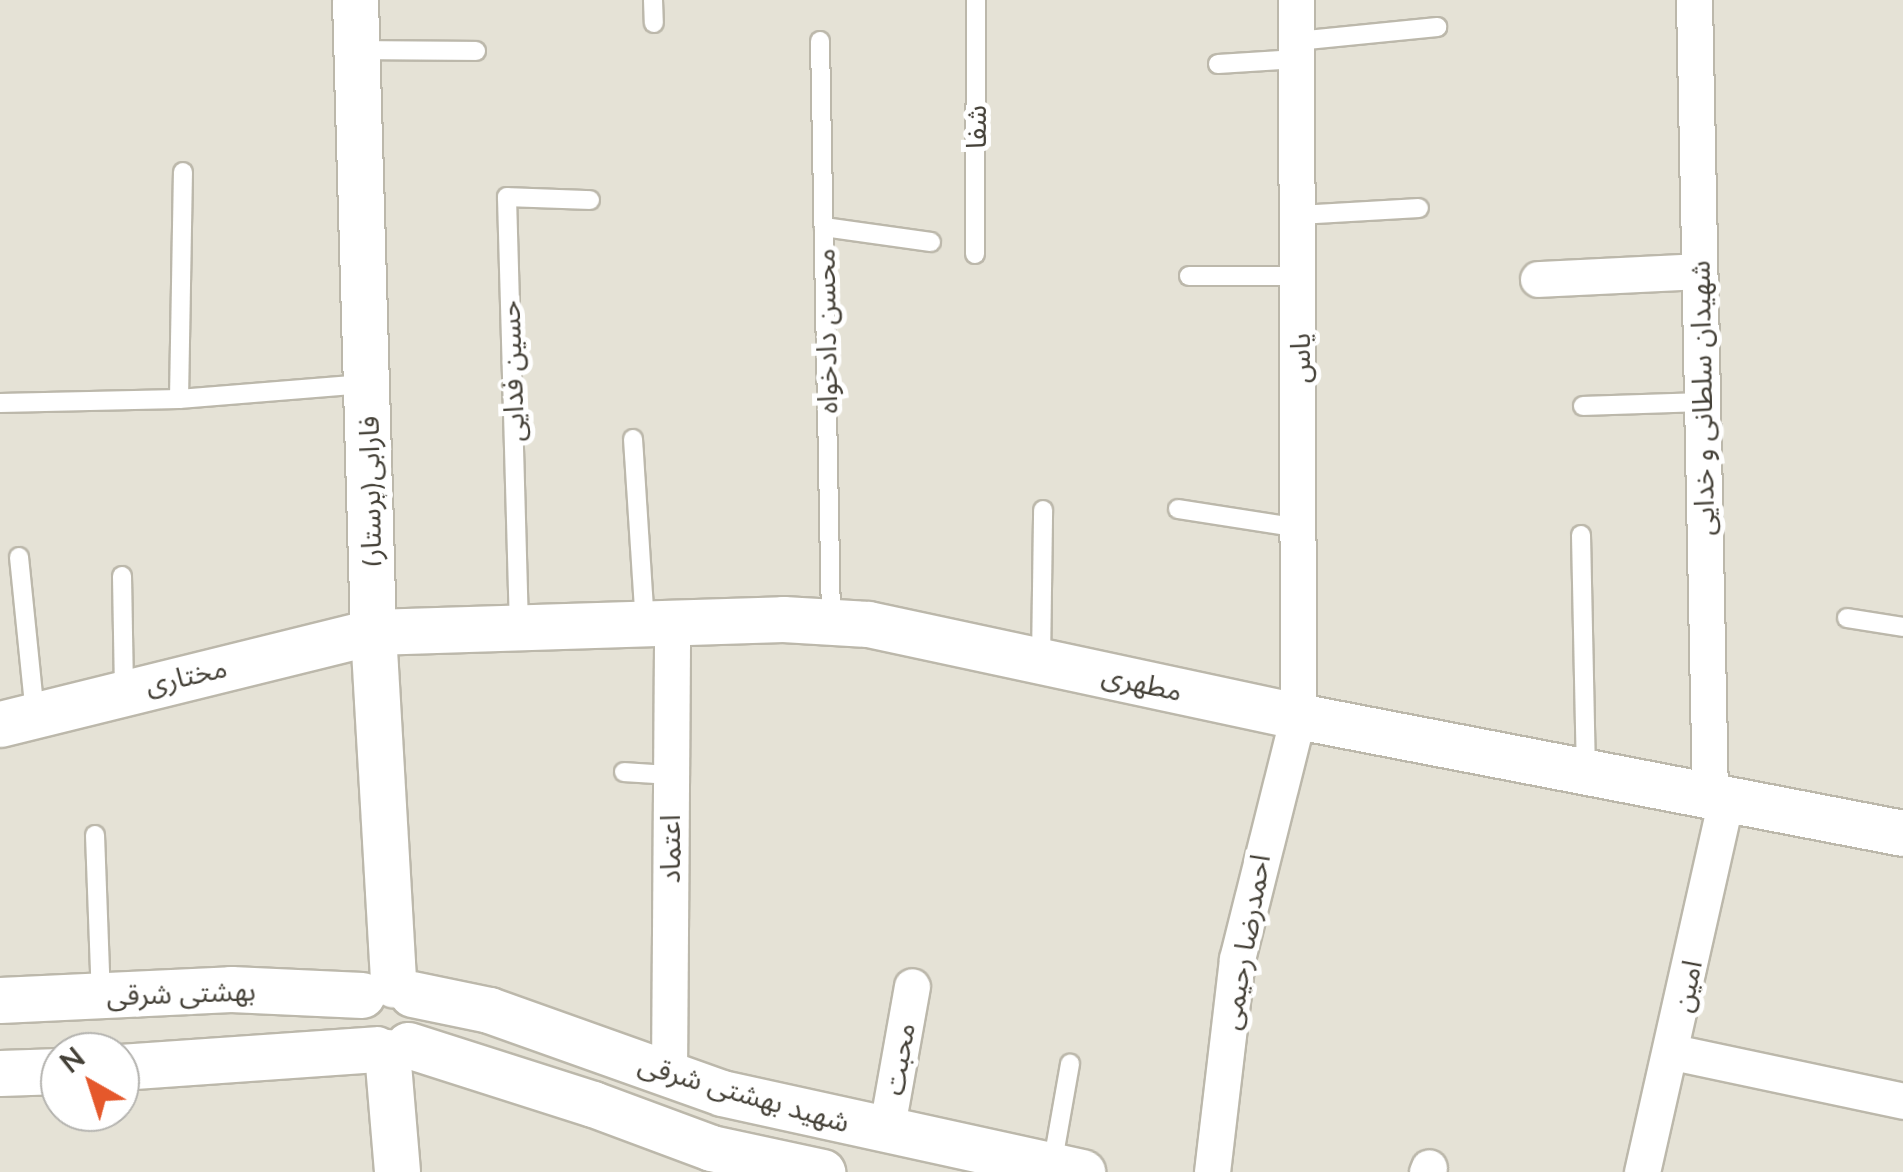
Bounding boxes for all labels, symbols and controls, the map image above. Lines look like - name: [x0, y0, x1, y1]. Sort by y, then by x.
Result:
- street label: شفا: [959, 105, 993, 149]
- street label: محسن دادخواه: [808, 248, 844, 414]
- street label: شهیدان سلطانی و خدایی: [1683, 260, 1721, 536]
- street label: حسین فدایی: [493, 300, 531, 442]
- street label: یاس: [1283, 333, 1317, 383]
- street label: (پرستار)فارابی: [352, 416, 388, 568]
- street label: مختاری: [142, 650, 230, 702]
- street label: مطهری: [1099, 658, 1185, 708]
- street label: اعتماد: [653, 815, 687, 883]
- street label: احمدرضا رحیمی: [1213, 852, 1277, 1032]
- street label: امین: [1665, 957, 1709, 1015]
- street label: بهشتی شرقی: [106, 974, 256, 1012]
- street label: محبت: [876, 1020, 922, 1098]
- north arrow: [40, 1032, 140, 1132]
- text: N: [53, 1040, 91, 1080]
- street label: شهید بهشتی شرقی: [635, 1047, 853, 1139]

